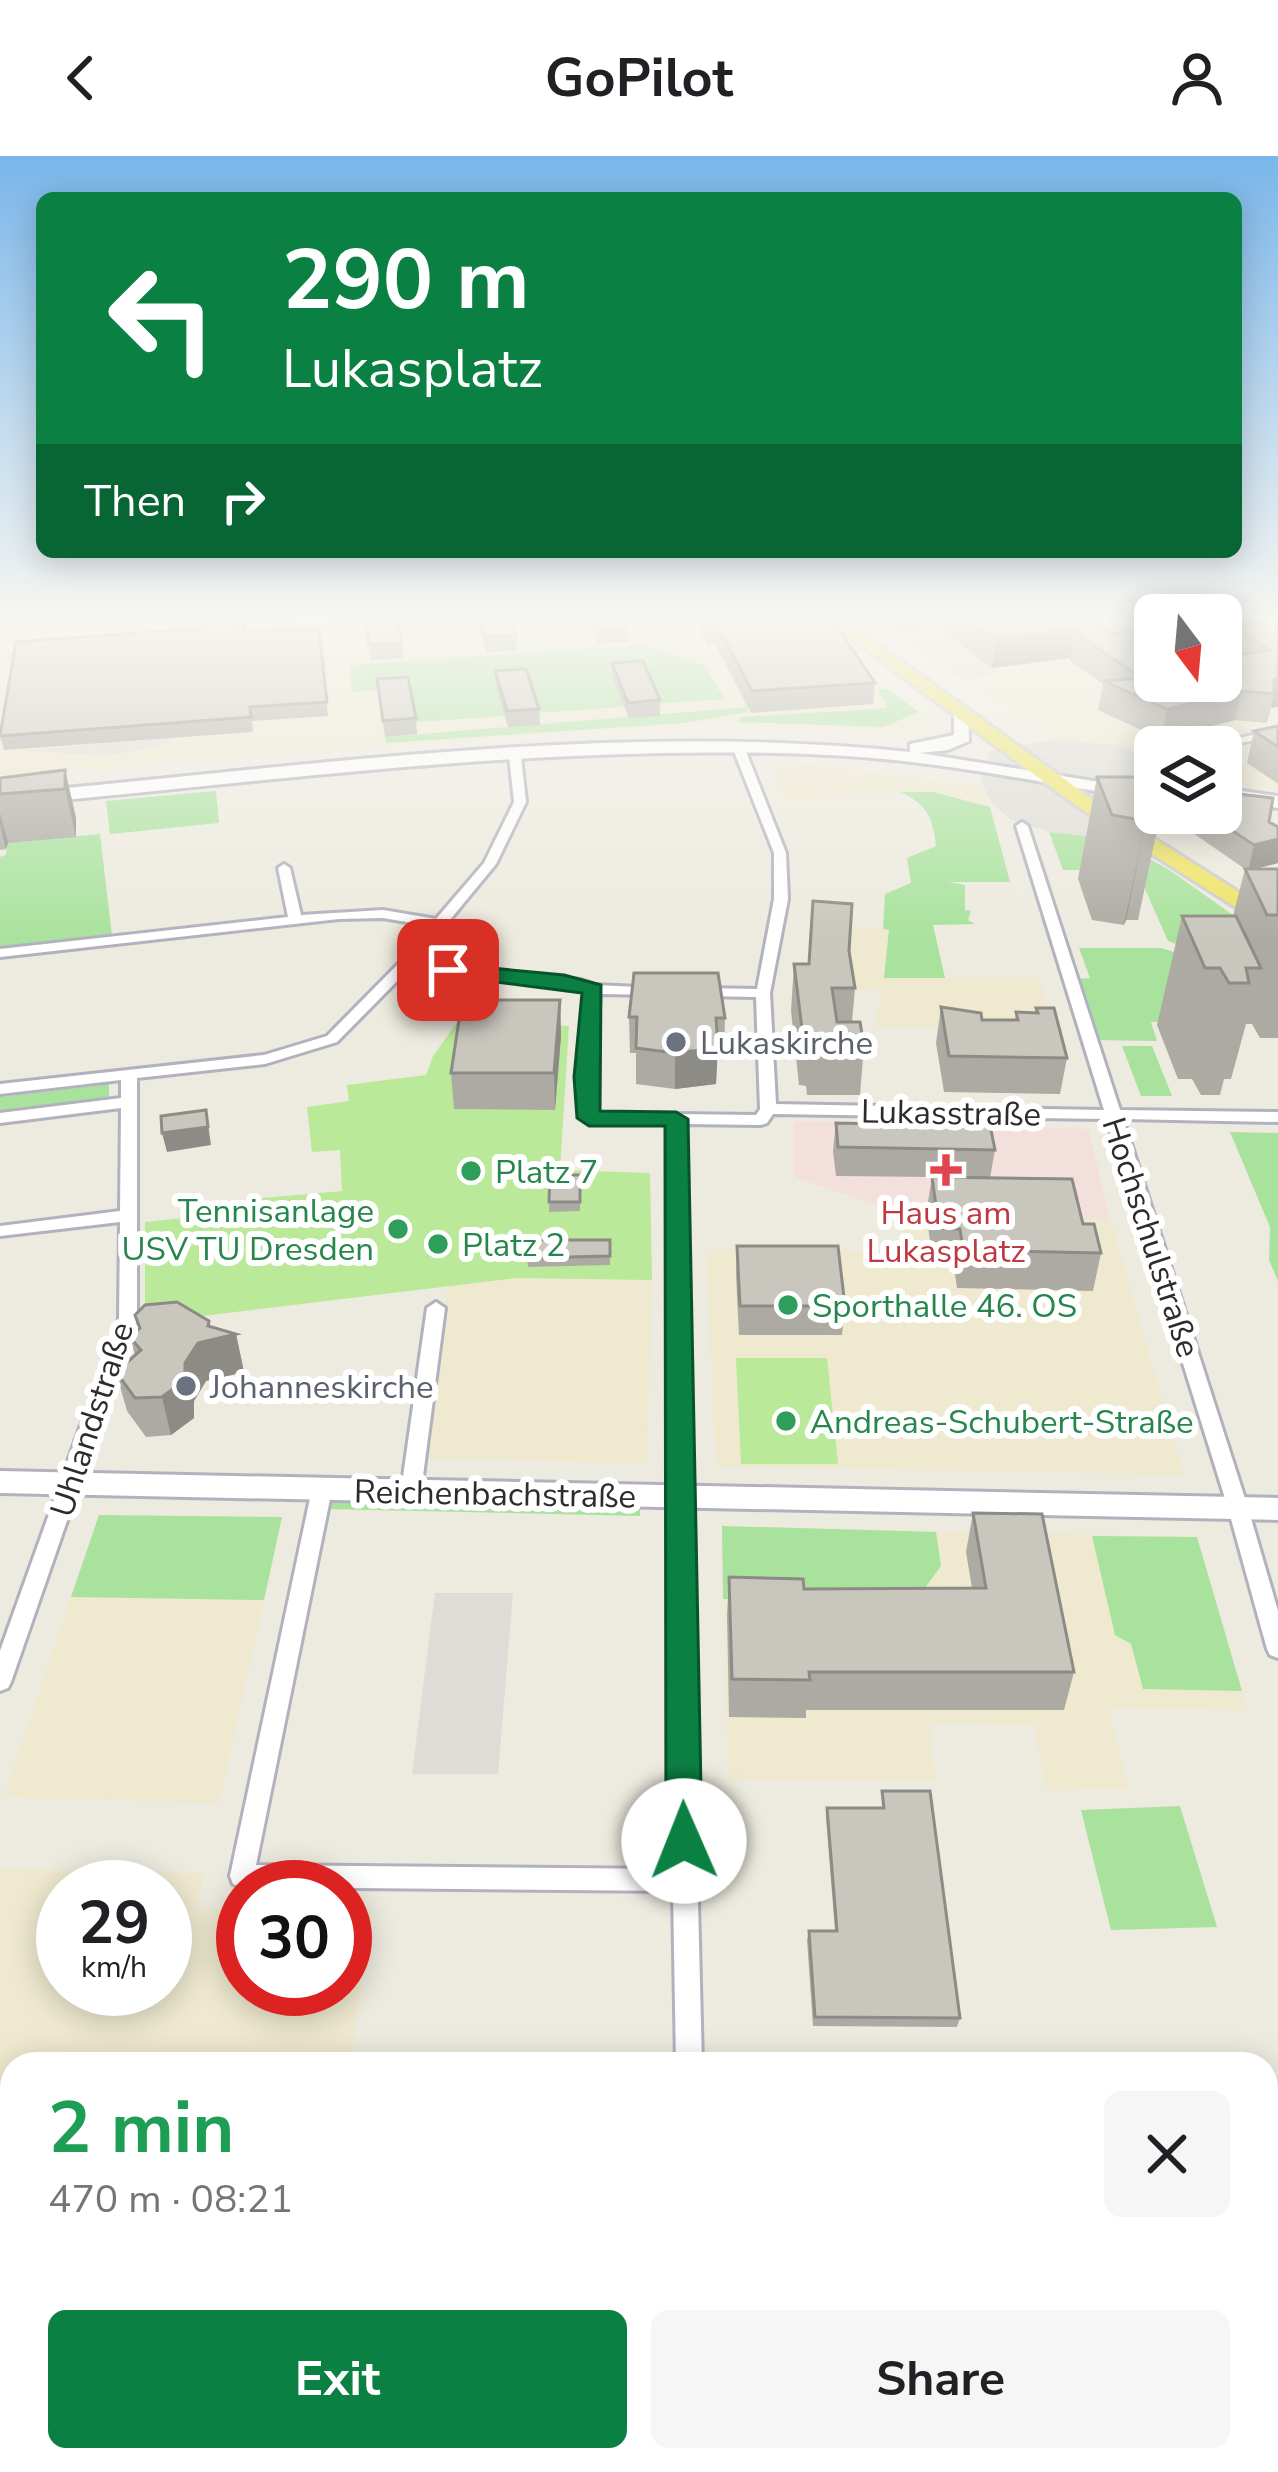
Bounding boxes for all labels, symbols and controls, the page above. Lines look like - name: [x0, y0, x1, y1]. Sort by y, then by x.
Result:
- text: GoPilot: [545, 41, 733, 115]
- icon: back: [48, 45, 114, 111]
- icon: person: [1164, 45, 1230, 111]
- text: 290 m: [282, 223, 530, 338]
- icon: left: [84, 240, 240, 396]
- text: Lukasplatz: [282, 332, 542, 406]
- icon: right: [210, 468, 276, 534]
- text: Then: [84, 471, 186, 532]
- north arrow: [1134, 594, 1242, 702]
- map controls: [1134, 594, 1242, 834]
- button: layers: [1134, 726, 1242, 834]
- pin: [397, 919, 499, 1021]
- icon: arrive: [415, 937, 481, 1003]
- place label: Lukaskirche: [700, 1021, 873, 1066]
- marker: Lukaskirche: [663, 1029, 689, 1055]
- street label: Lukasstraße: [861, 1089, 1041, 1138]
- street label: Hochschulstraße: [1091, 1112, 1211, 1363]
- place label: Platz 7: [495, 1150, 598, 1195]
- marker: Haus am Lukasplatz: [930, 1154, 962, 1186]
- marker: Platz 7: [458, 1158, 484, 1184]
- place label: Tennisanlage USV TU Dresden: [121, 1189, 374, 1272]
- place label: Haus am Lukasplatz: [866, 1191, 1026, 1274]
- marker: Tennisanlage USV TU Dresden: [385, 1216, 411, 1242]
- place label: Platz 2: [462, 1223, 565, 1268]
- marker: Platz 2: [425, 1231, 451, 1257]
- place label: Sporthalle 46. OS: [812, 1284, 1077, 1329]
- marker: Sporthalle 46. OS: [775, 1292, 801, 1318]
- street label: Uhlandstraße: [40, 1316, 145, 1523]
- place label: Johanneskirche: [209, 1365, 434, 1410]
- marker: Johanneskirche: [173, 1373, 199, 1399]
- place label: Andreas-Schubert-Straße: [810, 1400, 1194, 1445]
- marker: Andreas-Schubert-Straße: [773, 1408, 799, 1434]
- street label: Reichenbachstraße: [353, 1470, 636, 1519]
- position arrow: [621, 1778, 747, 1904]
- speed limit sign: 30: [216, 1860, 372, 2016]
- text: 29: [78, 1882, 150, 1964]
- text: km/h: [81, 1947, 147, 1988]
- text: 2 min: [48, 2079, 234, 2177]
- button: close: [1104, 2091, 1230, 2217]
- text: 470 m · 08:21: [48, 2173, 293, 2226]
- button: Exit: [48, 2310, 627, 2448]
- button: Share: [651, 2310, 1230, 2448]

